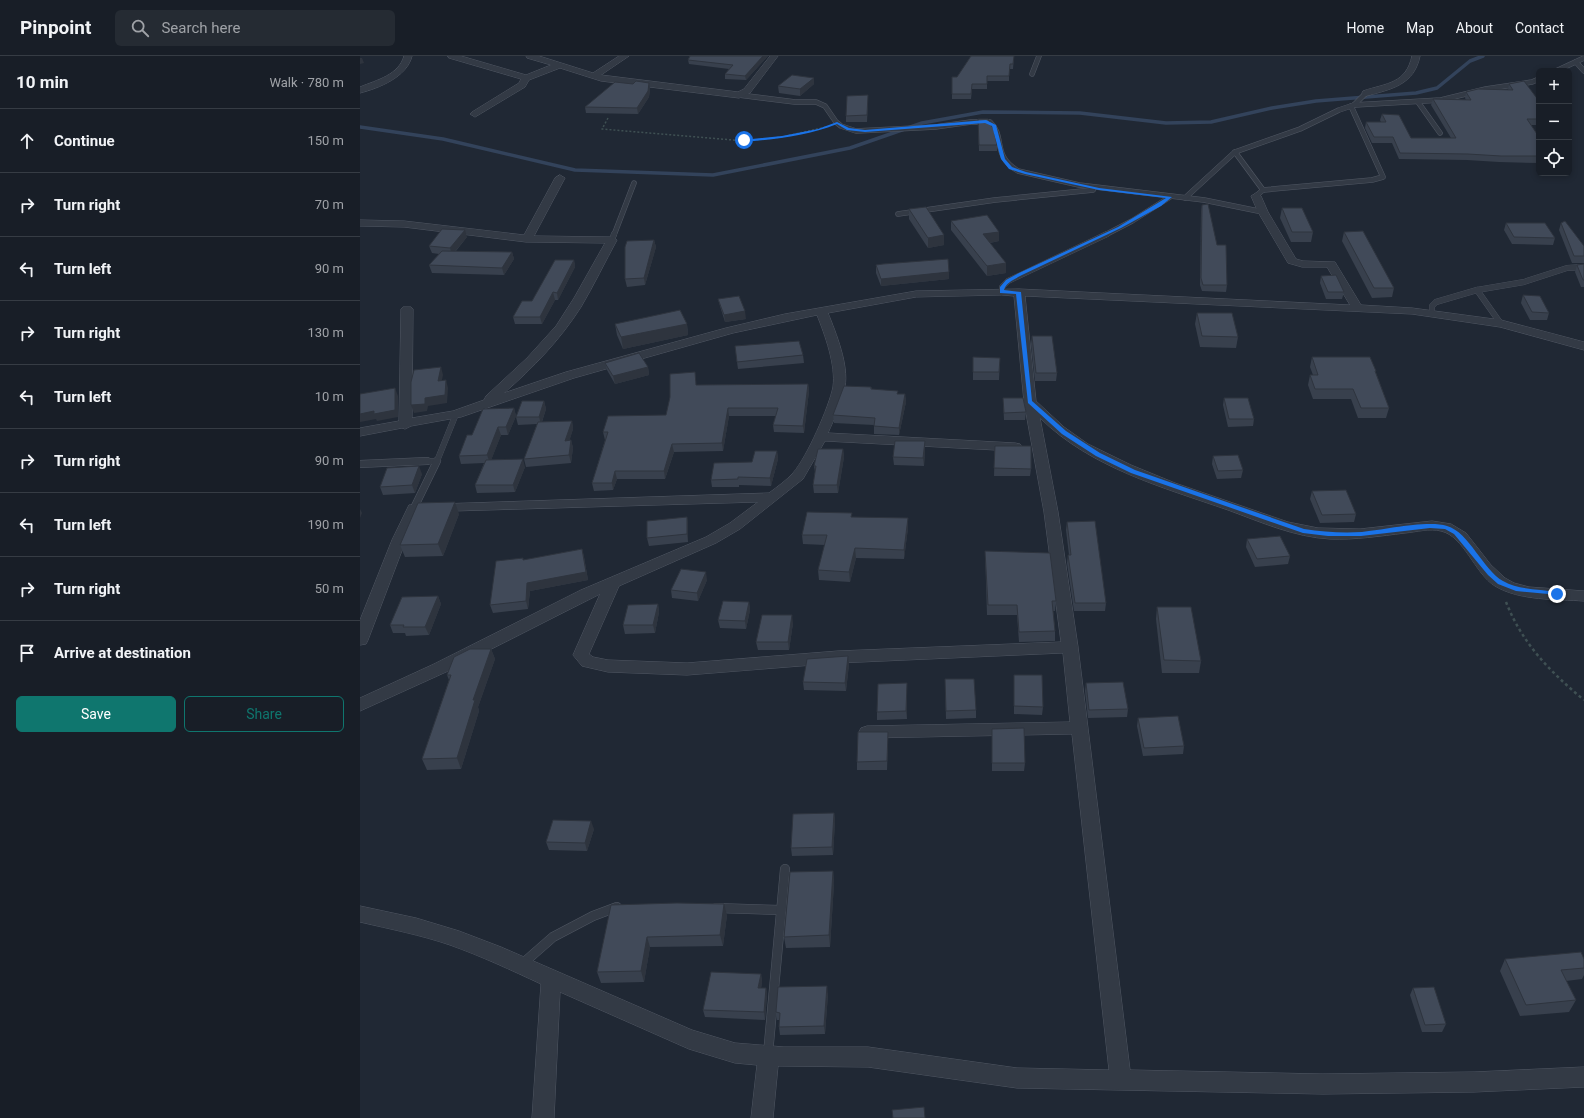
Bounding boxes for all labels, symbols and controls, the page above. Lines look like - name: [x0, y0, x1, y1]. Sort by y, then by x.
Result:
- search box: [115, 10, 395, 46]
- text: Pinpoint: [20, 16, 91, 39]
- icon: search: [129, 17, 151, 39]
- text: Search here: [161, 19, 240, 37]
- text: Home: [1346, 20, 1384, 36]
- text: Map: [1406, 20, 1434, 36]
- text: About: [1456, 20, 1493, 36]
- text: Contact: [1515, 20, 1564, 36]
- map controls: [1536, 68, 1572, 176]
- button: +: [1536, 68, 1572, 104]
- text: 10 min: [16, 72, 69, 92]
- text: Walk · 780 m: [269, 75, 344, 90]
- button: −: [1536, 104, 1572, 140]
- icon: ahead: [16, 130, 38, 152]
- route start: [735, 131, 753, 149]
- text: Continue: [54, 132, 115, 150]
- text: 150 m: [307, 133, 344, 148]
- button: locate: [1536, 140, 1572, 176]
- icon: right: [16, 194, 38, 216]
- text: Turn right: [54, 196, 120, 214]
- text: 70 m: [315, 197, 344, 212]
- icon: left: [16, 258, 38, 280]
- text: Turn left: [54, 260, 111, 278]
- text: 90 m: [315, 261, 344, 276]
- icon: right: [16, 322, 38, 344]
- text: Turn right: [54, 324, 120, 342]
- text: 130 m: [307, 325, 344, 340]
- icon: left: [16, 386, 38, 408]
- text: Turn left: [54, 388, 111, 406]
- text: 10 m: [315, 389, 344, 404]
- icon: right: [16, 450, 38, 472]
- text: Turn right: [54, 452, 120, 470]
- text: 90 m: [315, 453, 344, 468]
- icon: left: [16, 514, 38, 536]
- text: Turn left: [54, 516, 111, 534]
- text: 190 m: [307, 517, 344, 532]
- icon: right: [16, 578, 38, 600]
- text: Turn right: [54, 580, 120, 598]
- text: 50 m: [315, 581, 344, 596]
- route end: [1548, 585, 1566, 603]
- icon: arrive: [16, 642, 38, 664]
- text: Arrive at destination: [54, 644, 191, 662]
- button: Save: [16, 696, 176, 732]
- button: Share: [184, 696, 344, 732]

